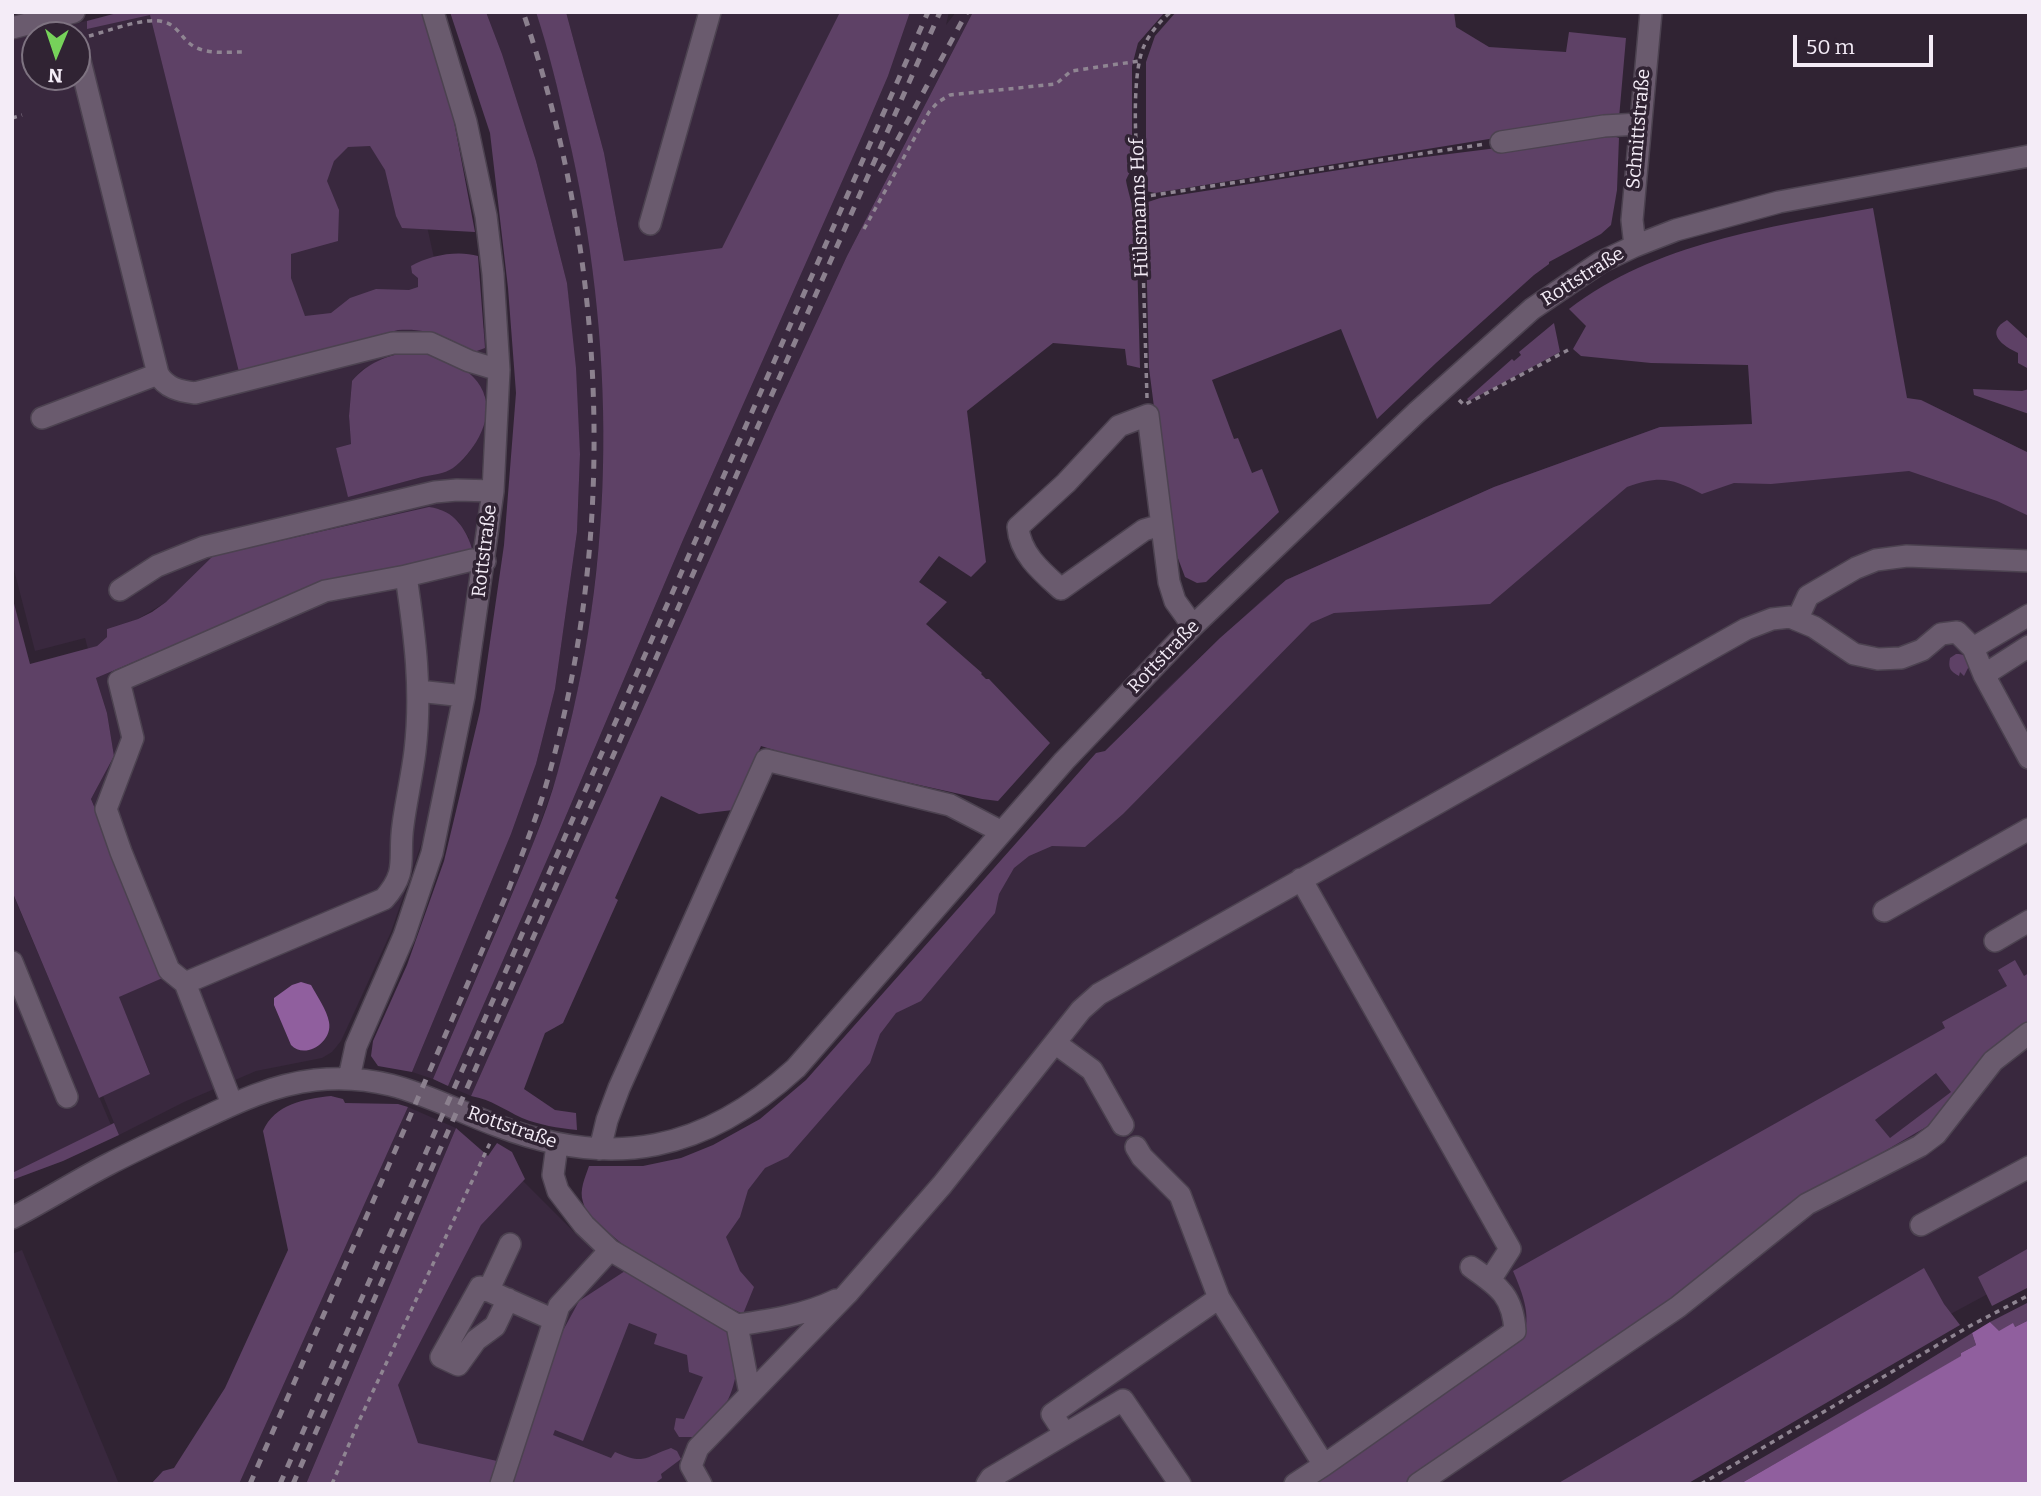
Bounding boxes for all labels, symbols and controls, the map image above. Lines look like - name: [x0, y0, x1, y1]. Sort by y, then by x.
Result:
- north arrow: [21, 21, 91, 91]
- scale bar: [1796, 21, 1936, 65]
- text: 50 m: [1806, 34, 1855, 60]
- text: N: [48, 64, 63, 87]
- street label: Schnittstraße: [1622, 68, 1656, 190]
- street label: Hülsmanns Hof: [1126, 138, 1154, 278]
- street label: Rottstraße: [1537, 243, 1629, 311]
- street label: Rottstraße: [468, 503, 502, 599]
- street label: Rottstraße: [1123, 616, 1205, 698]
- street label: Rottstraße: [464, 1102, 560, 1154]

